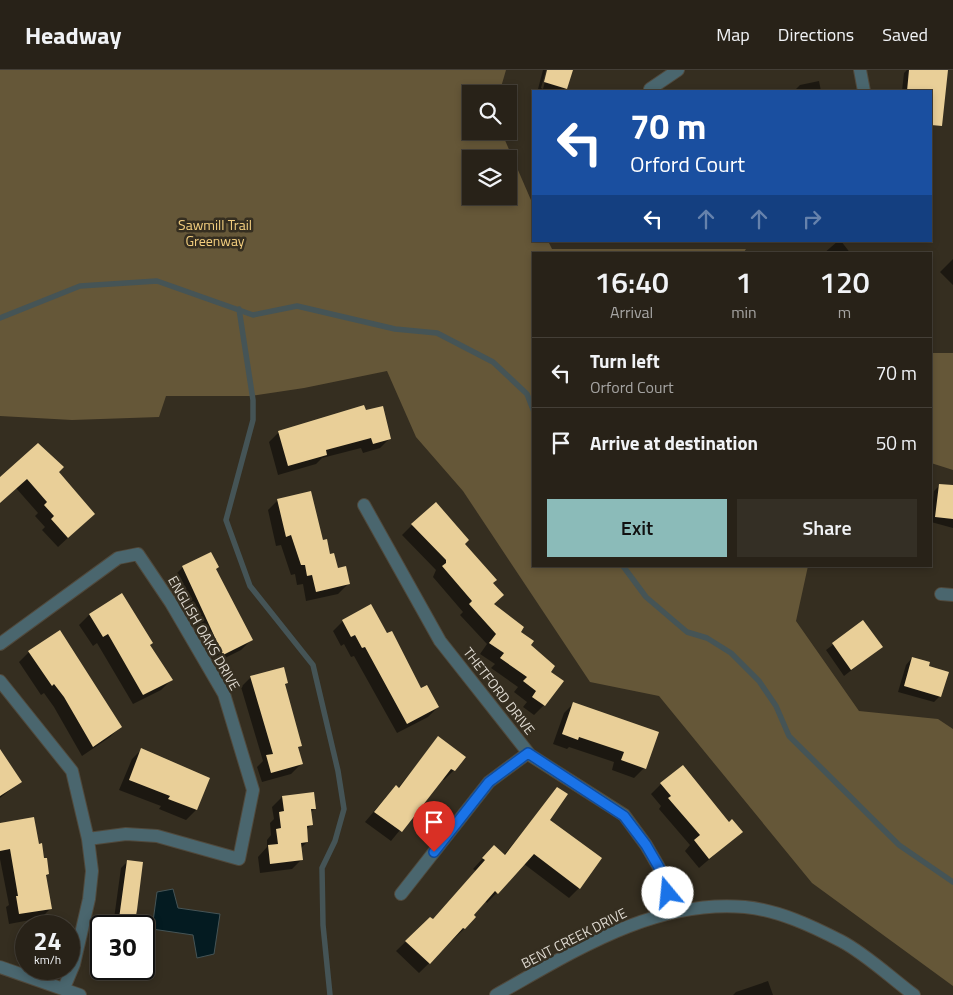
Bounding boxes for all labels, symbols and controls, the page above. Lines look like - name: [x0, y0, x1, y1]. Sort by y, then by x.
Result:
- text: Headway: [25, 17, 121, 53]
- text: Map: [716, 21, 750, 48]
- text: Directions: [778, 21, 854, 48]
- text: Saved: [882, 21, 928, 48]
- map controls: [462, 85, 517, 205]
- button: search: [462, 85, 517, 140]
- text: 70 m: [630, 99, 706, 153]
- icon: left: [547, 110, 612, 175]
- text: Orford Court: [630, 147, 745, 181]
- button: layers: [462, 150, 517, 205]
- icon: left: [639, 205, 667, 233]
- icon: ahead: [692, 205, 720, 233]
- icon: ahead: [745, 205, 773, 233]
- icon: right: [798, 205, 826, 233]
- park label: Sawmill Trail Greenway: [178, 214, 252, 251]
- text: 16:40: [594, 259, 669, 305]
- text: 1: [736, 259, 752, 305]
- text: 120: [819, 259, 870, 305]
- text: Arrival: [610, 300, 653, 324]
- text: min: [731, 300, 757, 324]
- text: m: [838, 300, 851, 324]
- text: Turn left: [590, 346, 660, 375]
- text: 70 m: [876, 358, 917, 387]
- icon: left: [547, 359, 575, 387]
- text: Orford Court: [590, 375, 674, 399]
- text: Arrive at destination: [590, 428, 758, 457]
- text: 50 m: [876, 428, 917, 457]
- icon: arrive: [547, 429, 575, 457]
- button: Exit: [547, 499, 727, 557]
- button: Share: [737, 499, 917, 557]
- street label: ENGLISH OAKS DRIVE: [163, 572, 246, 694]
- street label: THETFORD DRIVE: [458, 642, 540, 739]
- pin: [413, 801, 455, 852]
- icon: arrive: [420, 808, 448, 836]
- position arrow: [641, 866, 693, 918]
- street label: BENT CREEK DRIVE: [517, 902, 630, 973]
- speed limit sign: 30: [90, 915, 155, 980]
- text: 24: [33, 922, 62, 960]
- text: km/h: [34, 950, 61, 969]

